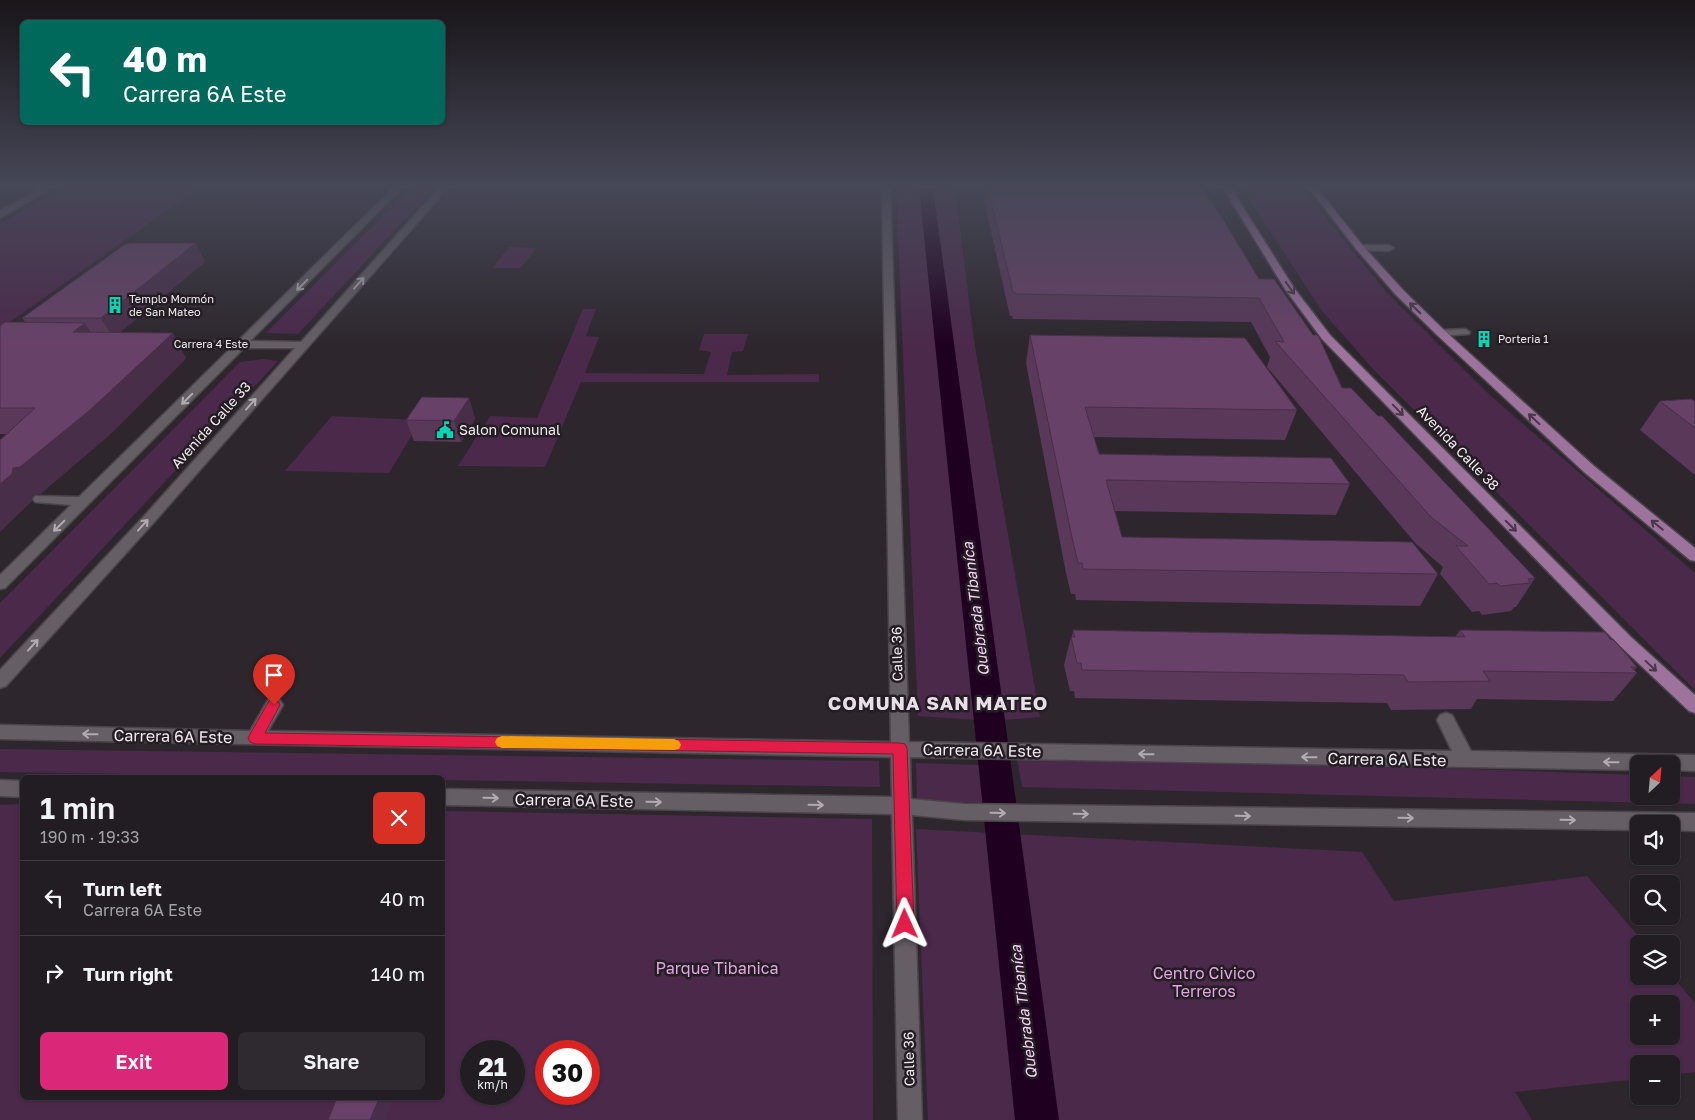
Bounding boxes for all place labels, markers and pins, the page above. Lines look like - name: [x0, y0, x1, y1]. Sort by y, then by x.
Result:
- place label: Templo Mormón de San Mateo: [129, 292, 214, 318]
- building icon: Templo Mormón de San Mateo: [105, 295, 125, 315]
- building icon: Porteria 1: [1474, 329, 1494, 349]
- place label: Porteria 1: [1498, 332, 1549, 345]
- public building icon: Salon Comunal: [435, 420, 455, 440]
- place label: Salon Comunal: [459, 421, 561, 438]
- pin: [253, 654, 295, 705]

